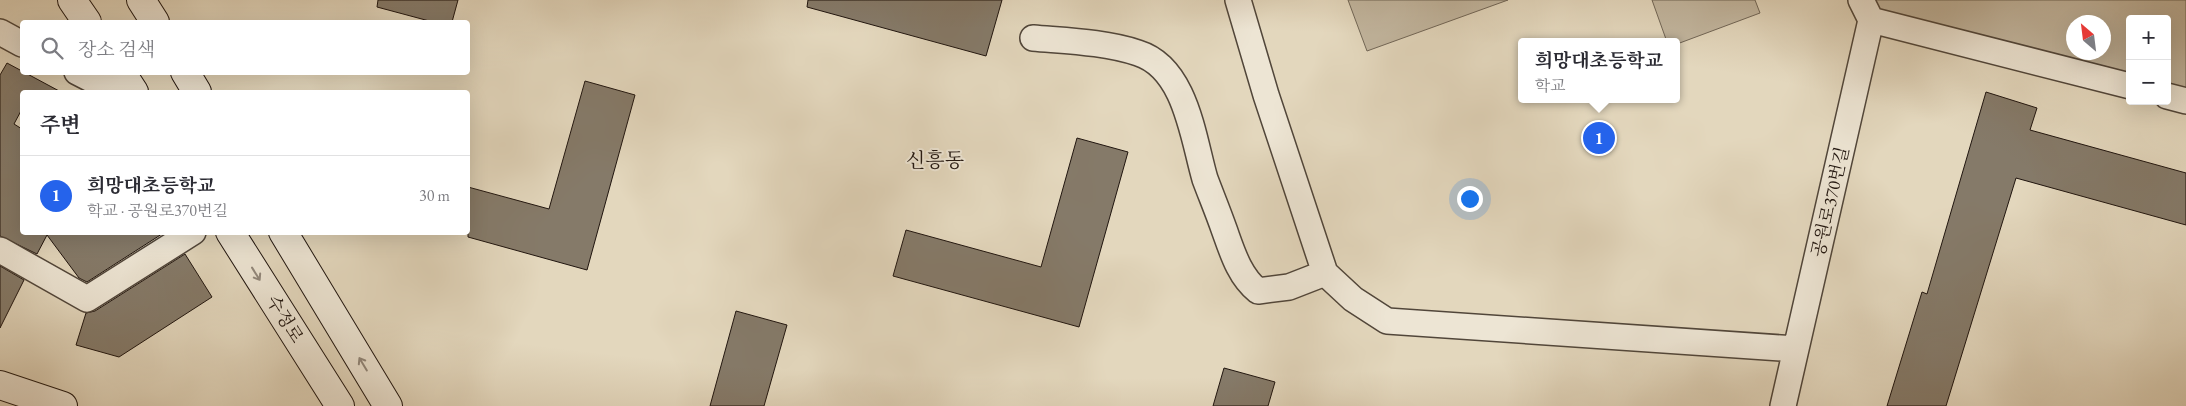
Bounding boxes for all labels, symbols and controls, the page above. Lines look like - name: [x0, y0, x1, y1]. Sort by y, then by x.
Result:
- north arrow: [2066, 15, 2111, 60]
- map controls: [2126, 15, 2171, 105]
- button: +: [2126, 15, 2171, 60]
- search box: [20, 20, 470, 75]
- icon: search: [38, 34, 66, 62]
- text: 장소 검색: [78, 37, 155, 62]
- popup: [1518, 38, 1680, 103]
- text: 희망대초등학교: [1535, 48, 1663, 73]
- button: −: [2126, 60, 2171, 105]
- text: 학교: [1535, 75, 1566, 96]
- text: 주변: [40, 111, 81, 138]
- pin: 1: [1583, 119, 1615, 157]
- street label: 공원로370번길: [1806, 144, 1853, 259]
- district label: 신흥동: [906, 147, 964, 173]
- text: 희망대초등학교: [87, 173, 215, 198]
- text: 1: [52, 185, 60, 206]
- text: 30 m: [419, 185, 450, 206]
- your location: [1457, 186, 1483, 212]
- text: 학교 · 공원로370번길: [87, 200, 228, 221]
- one-way arrow: [251, 266, 261, 280]
- street label: 수정로: [262, 291, 309, 347]
- one-way arrow: [357, 358, 367, 372]

